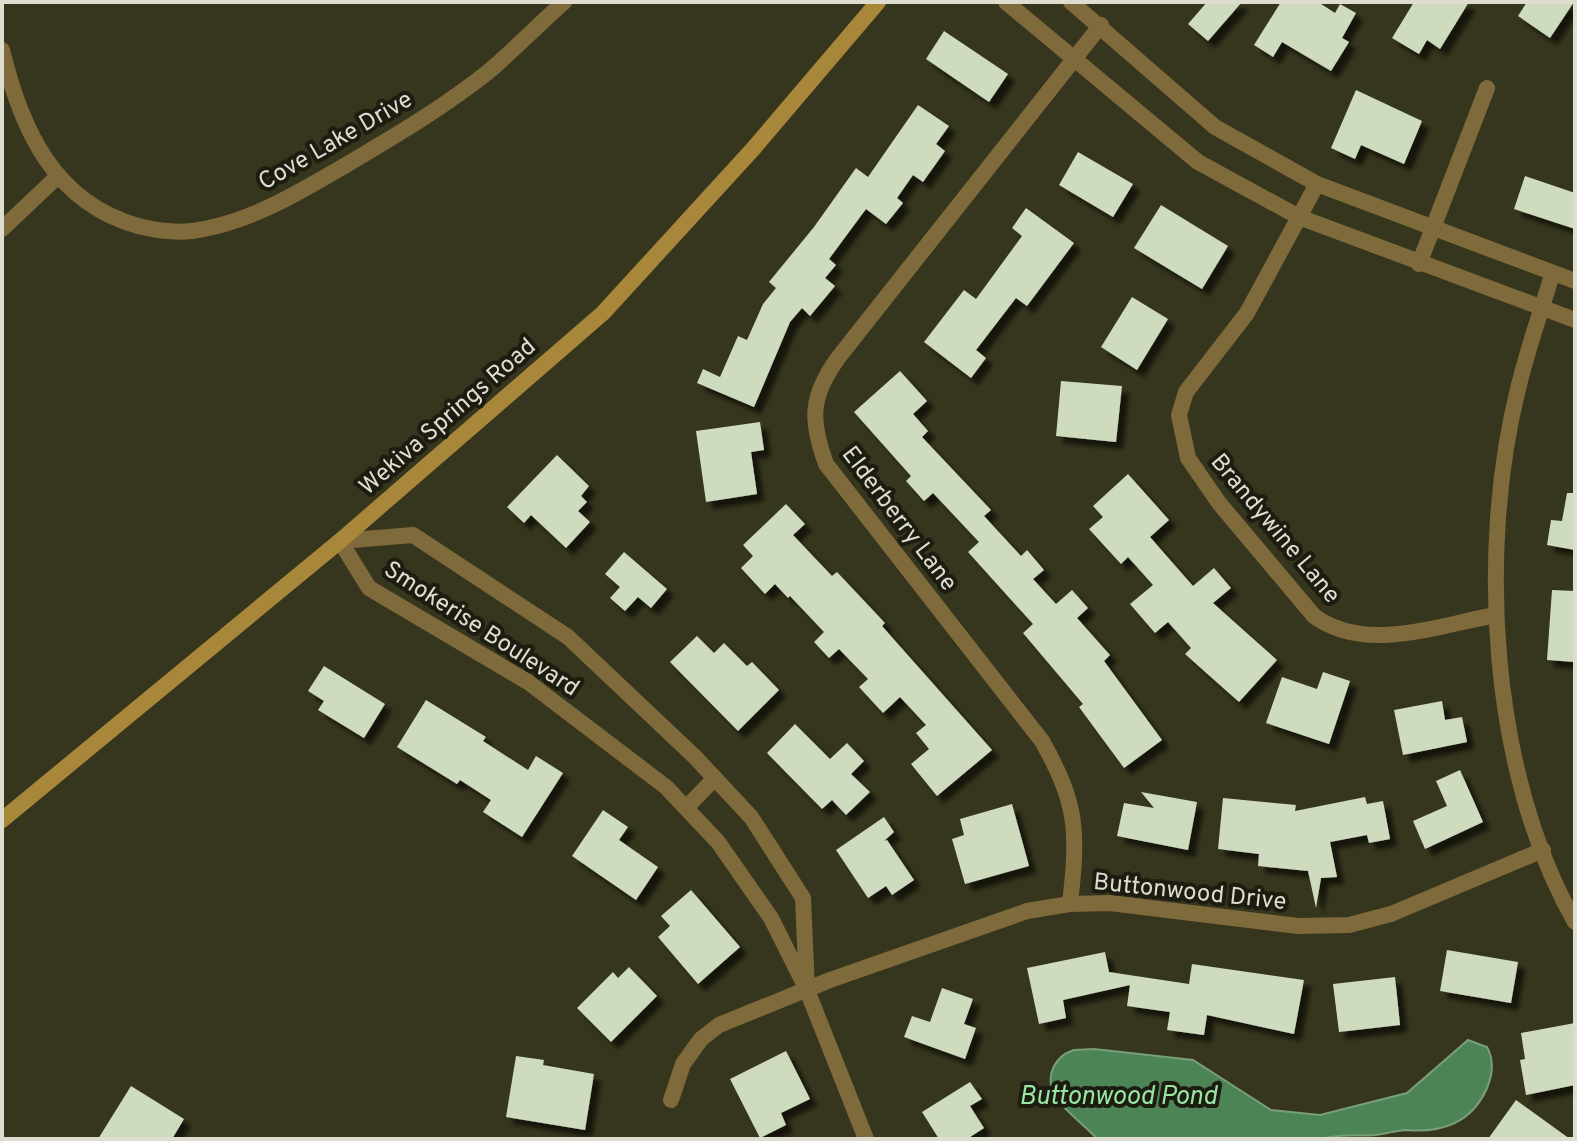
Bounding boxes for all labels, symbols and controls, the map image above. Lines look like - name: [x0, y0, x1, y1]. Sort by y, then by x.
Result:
- street label: Cove Lake Drive: [254, 85, 418, 198]
- street label: Wekiva Springs Road: [354, 333, 543, 502]
- street label: Elderberry Lane: [834, 441, 963, 598]
- street label: Brandywine Lane: [1203, 448, 1346, 610]
- street label: Smokerise Boulevard: [378, 555, 584, 704]
- street label: Buttonwood Drive: [1092, 868, 1288, 918]
- water label: Buttonwood Pond: [1019, 1081, 1219, 1114]

